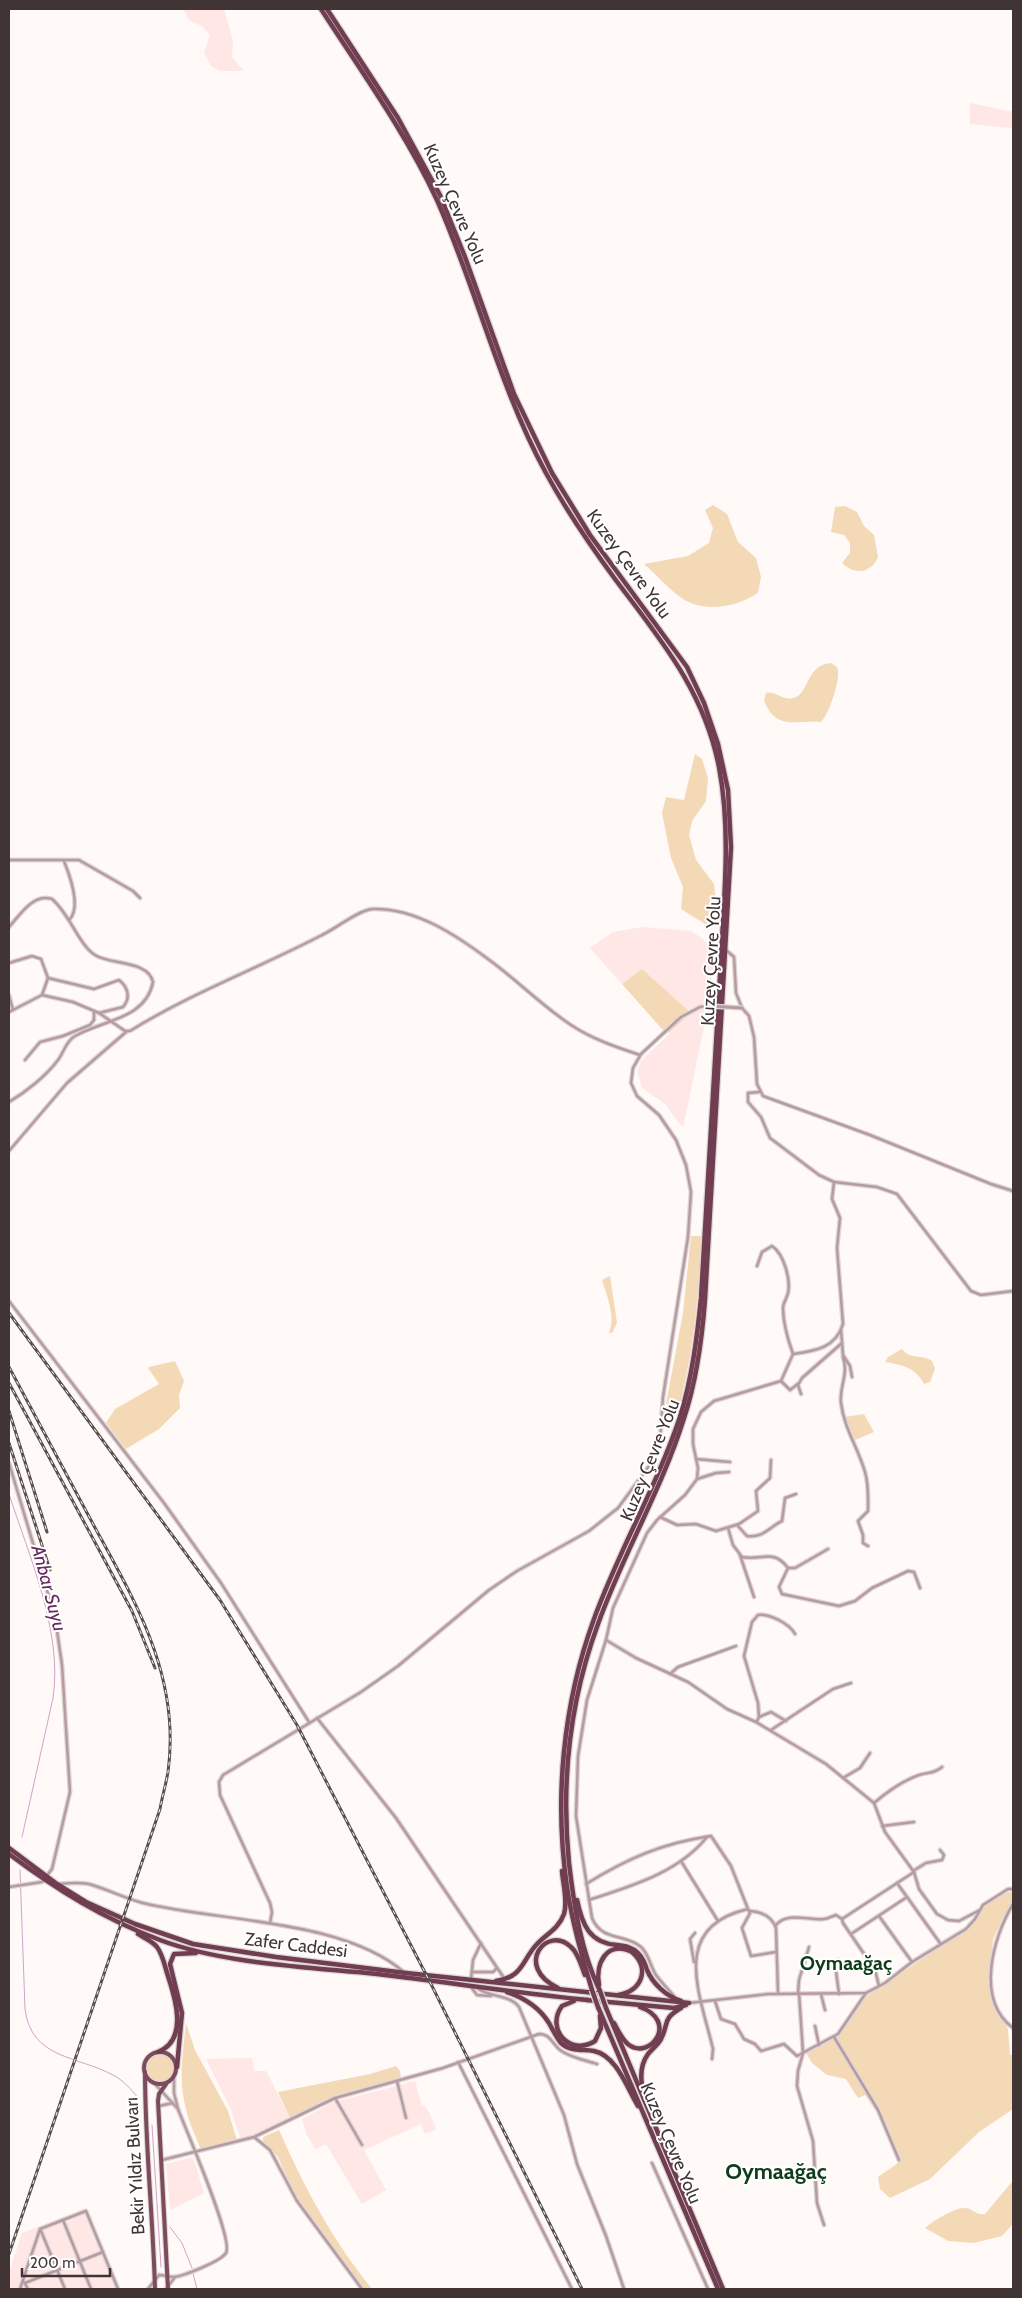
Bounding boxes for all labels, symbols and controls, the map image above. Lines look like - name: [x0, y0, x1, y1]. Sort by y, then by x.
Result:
- street label: Kuzey Çevre Yolu: [419, 140, 491, 268]
- street label: Kuzey Çevre Yolu: [582, 505, 676, 623]
- street label: Kuzey Çevre Yolu: [697, 896, 725, 1026]
- street label: Kuzey Çevre Yolu: [616, 1396, 684, 1524]
- water label: Anbar Suyu: [26, 1542, 72, 1633]
- street label: Zafer Caddesi: [243, 1928, 349, 1962]
- district label: Oymaağaç: [800, 1951, 892, 1975]
- street label: Kuzey Çevre Yolu: [636, 2079, 706, 2207]
- street label: Bekir Yıldız Bulvarı: [120, 2097, 150, 2235]
- district label: Oymaağaç: [725, 2158, 827, 2185]
- scale bar: [22, 2246, 110, 2278]
- text: 200 m: [30, 2254, 75, 2272]

